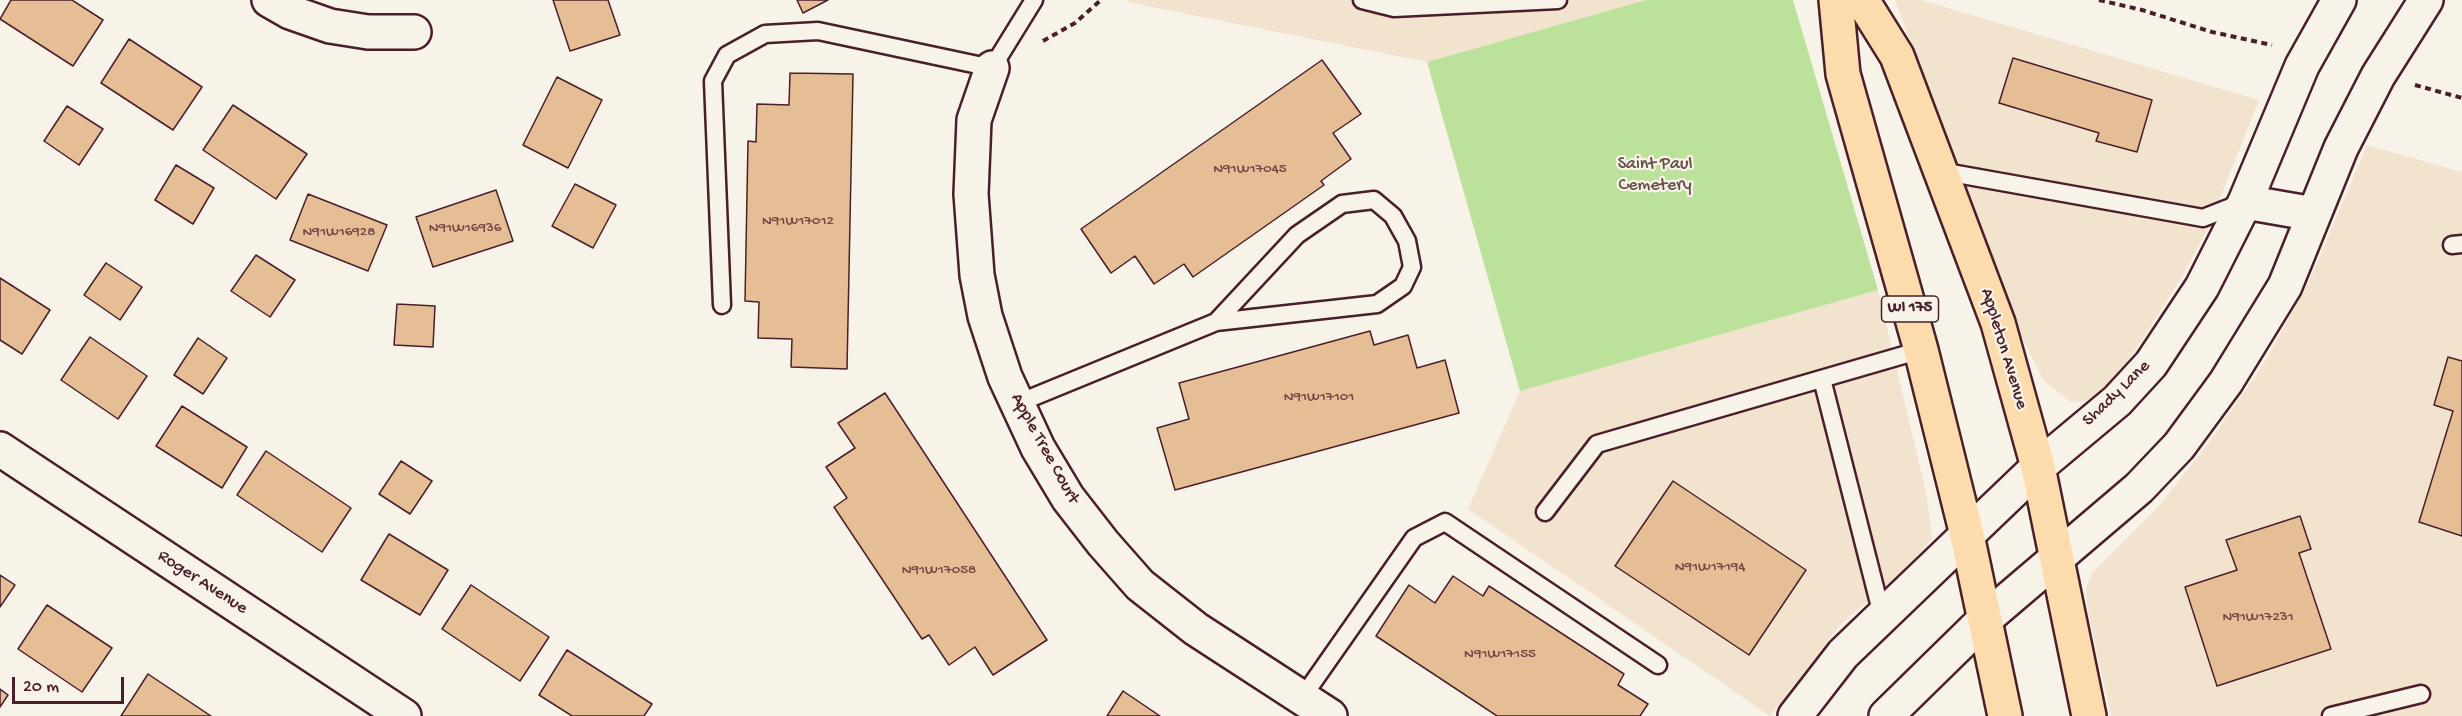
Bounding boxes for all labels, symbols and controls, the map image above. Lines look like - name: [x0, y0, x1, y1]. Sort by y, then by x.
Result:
- park label: Saint Paul Cemetery: [1618, 154, 1692, 196]
- house number: N91W17045: [1213, 161, 1287, 179]
- house number: N91W17012: [762, 213, 834, 231]
- house number: N91W16936: [429, 220, 501, 238]
- house number: N91W16928: [303, 224, 375, 242]
- street label: Appleton Avenue: [1974, 286, 2032, 412]
- road number: WI 175: [1882, 296, 1938, 322]
- street label: Shady Lane: [2079, 356, 2155, 432]
- house number: N91W17101: [1284, 389, 1354, 407]
- street label: Apple Tree Court: [1005, 390, 1083, 508]
- street label: Roger Avenue: [153, 546, 251, 620]
- house number: N91W17194: [1675, 559, 1745, 577]
- house number: N91W17058: [902, 562, 976, 580]
- house number: N91W17231: [2222, 609, 2294, 627]
- house number: N91W17155: [1464, 646, 1536, 664]
- scale bar: [15, 665, 128, 703]
- text: 20 m: [23, 677, 59, 698]

